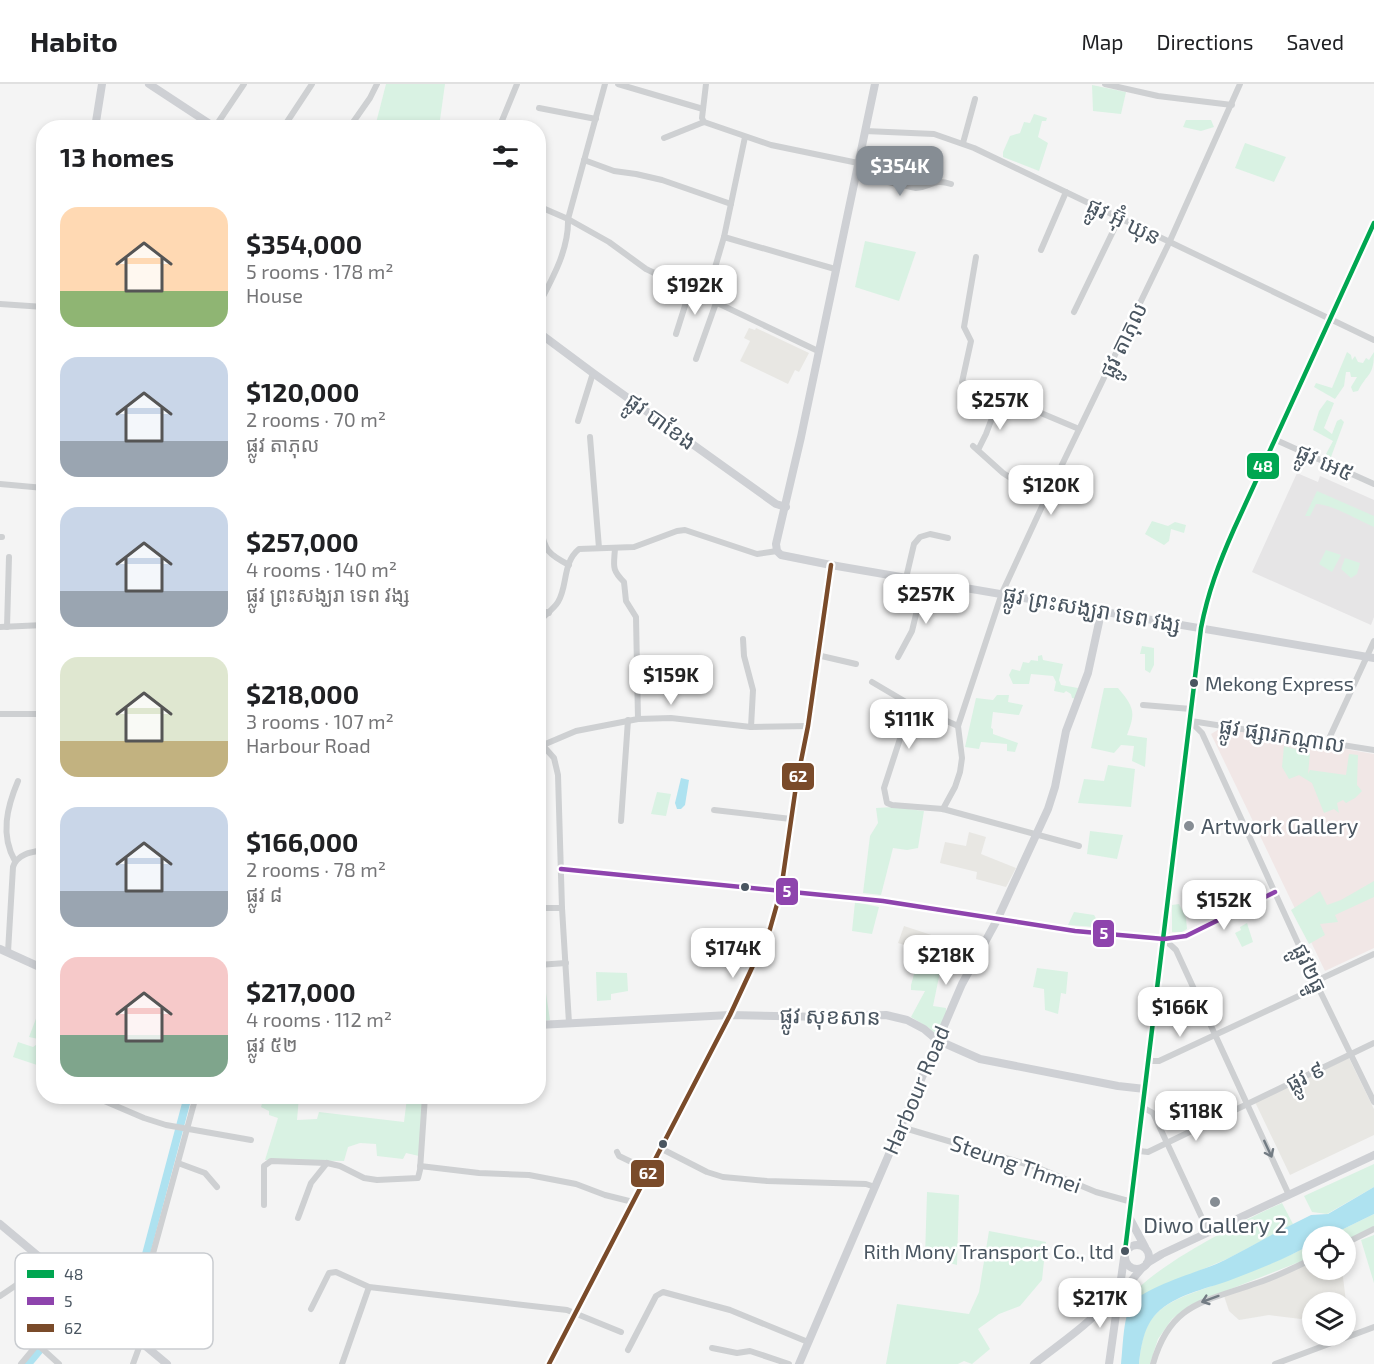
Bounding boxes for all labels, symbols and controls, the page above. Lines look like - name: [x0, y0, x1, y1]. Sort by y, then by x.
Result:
- text: Habito: [30, 24, 118, 58]
- text: Map: [1081, 29, 1124, 54]
- text: Directions: [1157, 29, 1253, 54]
- text: Saved: [1286, 29, 1344, 54]
- icon: filters: [489, 140, 522, 173]
- text: 13 homes: [60, 141, 174, 172]
- pin: $354K: [858, 146, 942, 197]
- text: $354K: [870, 153, 930, 177]
- street label: ផ្លូវ អ៊ុំ ឃុន: [1079, 190, 1166, 257]
- text: $354,000: [246, 228, 362, 259]
- icon: home: [108, 231, 180, 303]
- text: 5 rooms · 178 m²: [246, 259, 394, 283]
- pin: $192K: [653, 265, 737, 316]
- text: $192K: [667, 272, 723, 296]
- text: House: [246, 283, 303, 307]
- street label: ផ្លូវ តាភុល: [1093, 298, 1159, 385]
- text: $120,000: [246, 376, 359, 407]
- pin: $257K: [958, 380, 1042, 431]
- icon: home: [108, 381, 180, 453]
- street label: ផ្លូវ បាខែង: [616, 386, 702, 461]
- text: $257K: [971, 387, 1029, 411]
- text: 2 rooms · 70 m²: [246, 407, 386, 431]
- text: ផ្លូវ តាភុល: [246, 432, 319, 456]
- street label: ផ្លូវ អេ៥: [1289, 437, 1358, 493]
- line badge: 48: [1246, 452, 1280, 480]
- text: 48: [1253, 456, 1273, 475]
- pin: $120K: [1009, 465, 1093, 516]
- text: $120K: [1022, 472, 1080, 496]
- text: $257,000: [246, 526, 359, 557]
- icon: home: [108, 531, 180, 603]
- text: 4 rooms · 140 m²: [246, 557, 397, 581]
- pin: $257K: [884, 574, 968, 625]
- street label: ផ្លូវ ព្រះសង្ឃរា ទេព វង្ស: [1000, 580, 1183, 645]
- text: $257K: [897, 581, 955, 605]
- text: ផ្លូវ ព្រះសង្ឃរា ទេព វង្ស: [246, 582, 410, 606]
- pin: $159K: [629, 655, 713, 706]
- text: $159K: [643, 662, 699, 686]
- place label: Mekong Express: [1205, 671, 1354, 695]
- marker: Mekong Express: [1188, 677, 1200, 689]
- text: $218,000: [246, 678, 359, 709]
- icon: home: [108, 681, 180, 753]
- pin: $111K: [867, 699, 951, 750]
- text: $111K: [884, 706, 934, 730]
- text: 3 rooms · 107 m²: [246, 709, 394, 733]
- street label: ផ្លូវ ផ្សារកណ្តាល: [1216, 711, 1347, 765]
- text: Harbour Road: [246, 733, 371, 757]
- line badge: 62: [781, 762, 815, 791]
- text: 62: [789, 766, 807, 785]
- place label: Artwork Gallery: [1201, 812, 1359, 838]
- marker: Artwork Gallery: [1182, 819, 1196, 833]
- text: $166,000: [246, 826, 359, 857]
- icon: home: [108, 831, 180, 903]
- text: 2 rooms · 78 m²: [246, 857, 386, 881]
- line badge: 5: [775, 877, 799, 906]
- pin: $152K: [1182, 880, 1266, 931]
- unlabelled marker: [739, 881, 751, 893]
- text: 5: [783, 881, 792, 900]
- text: ផ្លូវ ៨: [246, 882, 282, 906]
- text: $152K: [1196, 887, 1252, 911]
- line badge: 5: [1092, 919, 1115, 948]
- text: 5: [1100, 923, 1109, 942]
- pin: $174K: [691, 928, 775, 979]
- text: $174K: [705, 935, 761, 959]
- pin: $218K: [904, 935, 988, 986]
- street label: ផ្លូវ២ធ្នូ: [1280, 939, 1334, 1000]
- text: $218K: [918, 942, 975, 966]
- text: $217,000: [246, 976, 356, 1007]
- icon: home: [108, 981, 180, 1053]
- pin: $166K: [1138, 987, 1222, 1038]
- text: $166K: [1152, 994, 1208, 1018]
- street label: ផ្លូវ សុខសាន: [779, 1001, 881, 1037]
- text: 4 rooms · 112 m²: [246, 1007, 392, 1031]
- street label: Harbour Road: [876, 1021, 954, 1158]
- text: ផ្លូវ ៥២: [246, 1032, 297, 1056]
- street label: ផ្លូវ ៩: [1281, 1055, 1332, 1103]
- pin: $118K: [1154, 1091, 1238, 1142]
- text: $118K: [1169, 1098, 1223, 1122]
- street label: Steung Thmei: [948, 1129, 1085, 1198]
- unlabelled marker: [657, 1138, 669, 1150]
- one-way arrow: [1263, 1140, 1275, 1158]
- line badge: 62: [630, 1159, 665, 1188]
- text: 62: [639, 1163, 657, 1182]
- marker: Diwo Gallery 2: [1208, 1195, 1222, 1209]
- place label: Diwo Gallery 2: [1143, 1211, 1287, 1237]
- map controls: [1302, 1226, 1356, 1346]
- button: locate: [1302, 1226, 1356, 1280]
- place label: Rith Mony Transport Co., ltd: [863, 1239, 1114, 1263]
- marker: Rith Mony Transport Co., ltd: [1119, 1245, 1131, 1257]
- legend: [15, 1253, 213, 1349]
- text: 48: [64, 1264, 84, 1283]
- pin: $217K: [1058, 1278, 1142, 1329]
- text: $217K: [1072, 1285, 1128, 1309]
- text: 5: [64, 1291, 73, 1310]
- button: layers: [1302, 1292, 1356, 1346]
- one-way arrow: [1202, 1294, 1220, 1305]
- text: 62: [64, 1318, 82, 1337]

